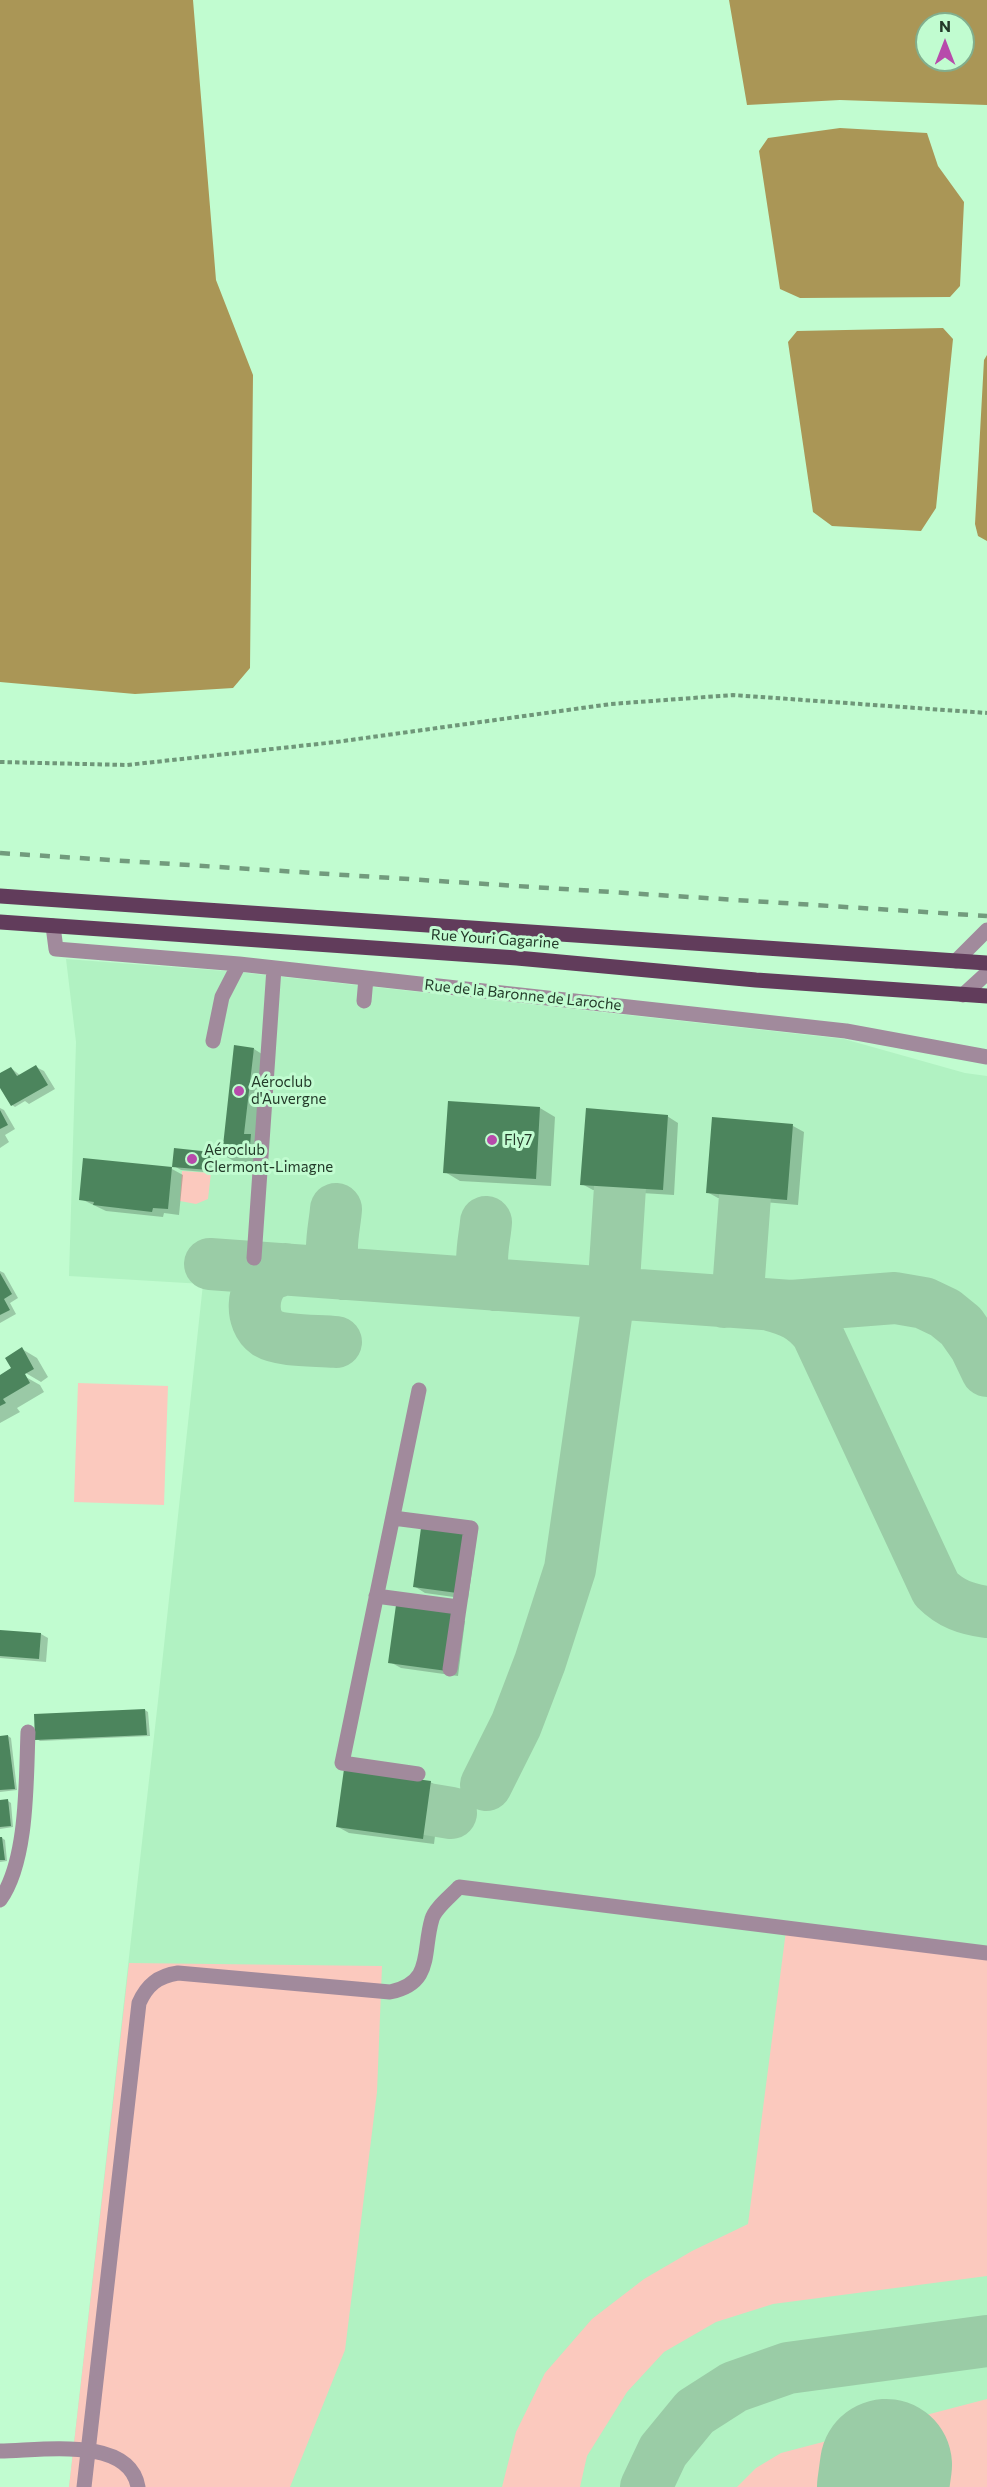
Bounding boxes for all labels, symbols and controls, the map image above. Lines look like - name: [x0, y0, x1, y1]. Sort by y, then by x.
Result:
- north arrow: [915, 12, 975, 72]
- text: N: [939, 16, 951, 35]
- street label: Rue Youri Gagarine: [430, 926, 560, 952]
- street label: Rue de la Baronne de Laroche: [424, 976, 622, 1014]
- place label: Aéroclub d'Auvergne: [251, 1073, 326, 1108]
- marker: Aéroclub d'Auvergne: [232, 1084, 246, 1098]
- place label: Fly7: [504, 1131, 532, 1149]
- marker: Fly7: [485, 1133, 499, 1147]
- place label: Aéroclub Clermont-Limagne: [204, 1141, 333, 1176]
- marker: Aéroclub Clermont-Limagne: [185, 1152, 199, 1166]

